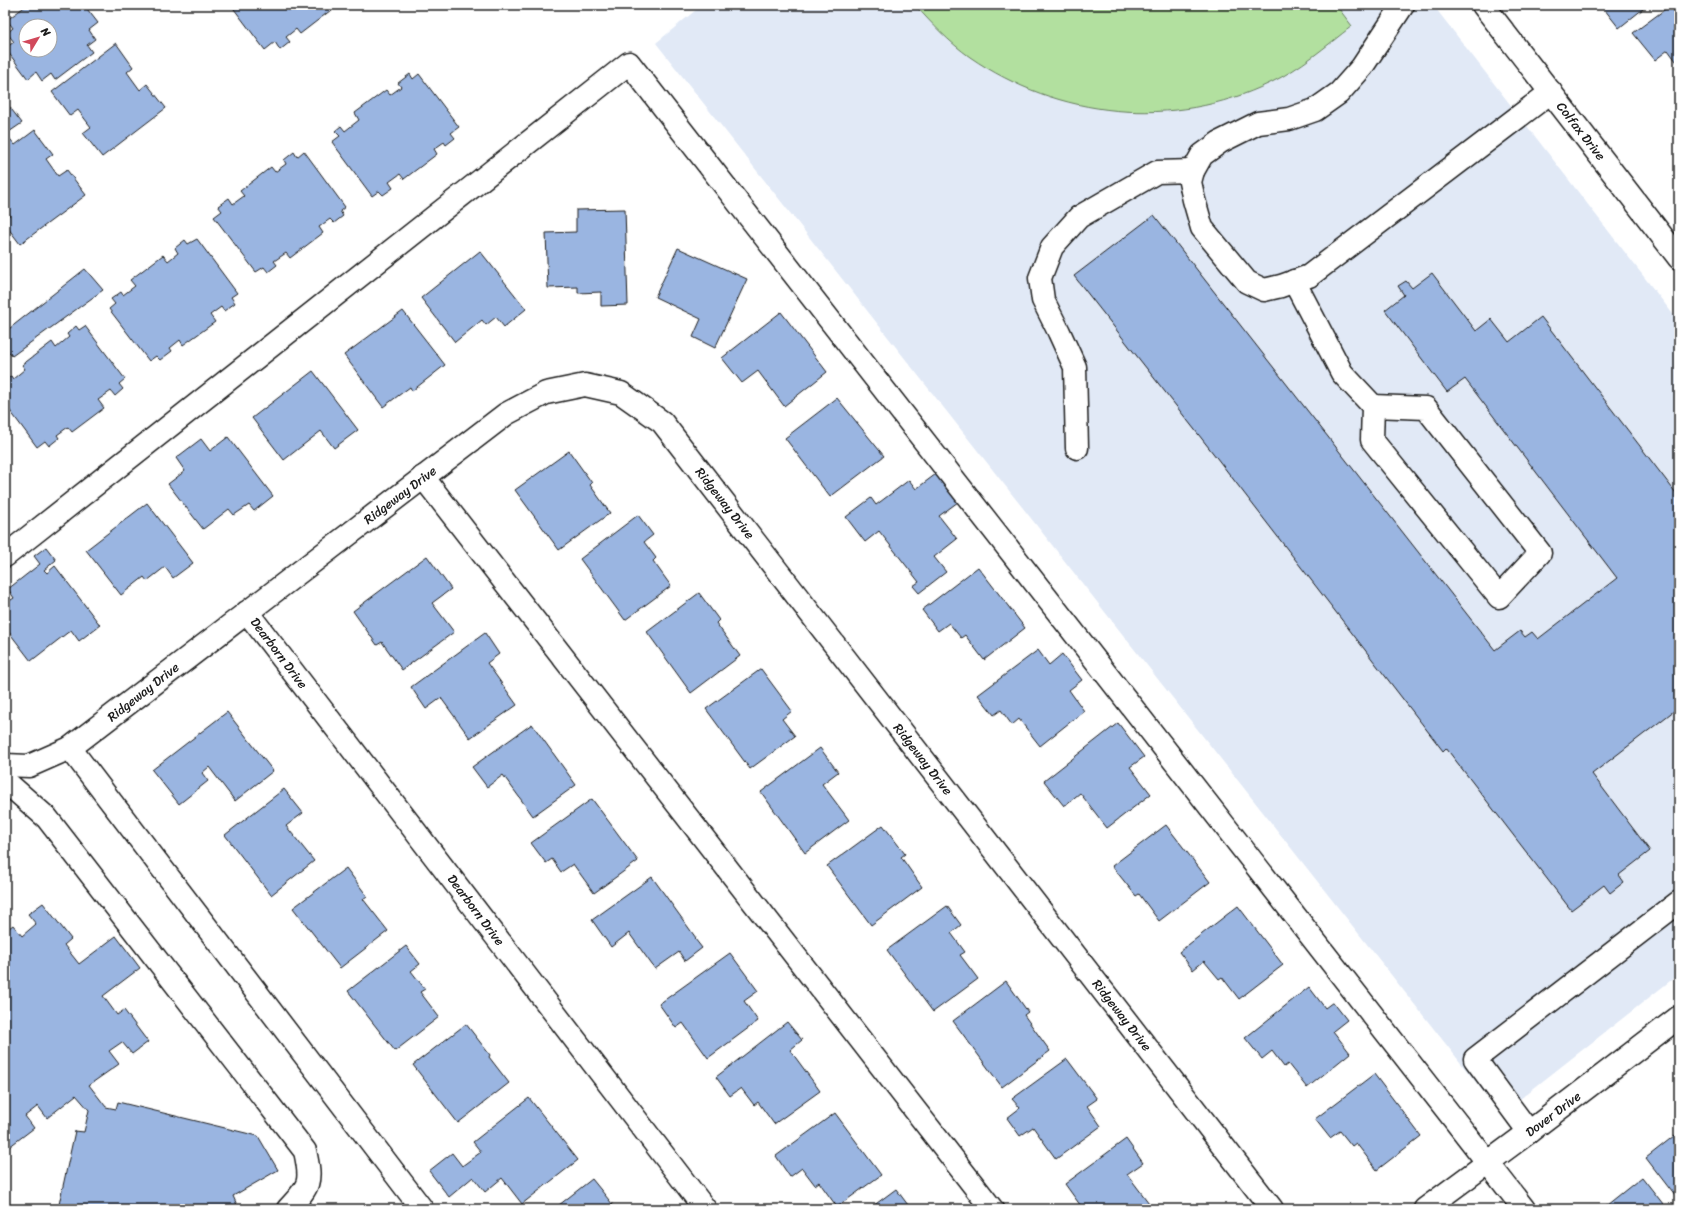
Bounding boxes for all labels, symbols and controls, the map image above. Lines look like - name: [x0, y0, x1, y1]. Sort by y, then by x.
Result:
- north arrow: [18, 18, 58, 58]
- text: N: [35, 23, 56, 41]
- street label: Colfax Drive: [1550, 96, 1612, 166]
- street label: Ridgeway Drive: [358, 460, 442, 530]
- street label: Ridgeway Drive: [689, 462, 761, 544]
- street label: Dearborn Drive: [244, 612, 314, 694]
- street label: Ridgeway Drive: [102, 656, 184, 728]
- street label: Ridgeway Drive: [887, 718, 959, 800]
- street label: Dearborn Drive: [441, 869, 511, 951]
- street label: Ridgeway Drive: [1086, 974, 1158, 1056]
- street label: Dover Drive: [1520, 1085, 1586, 1143]

